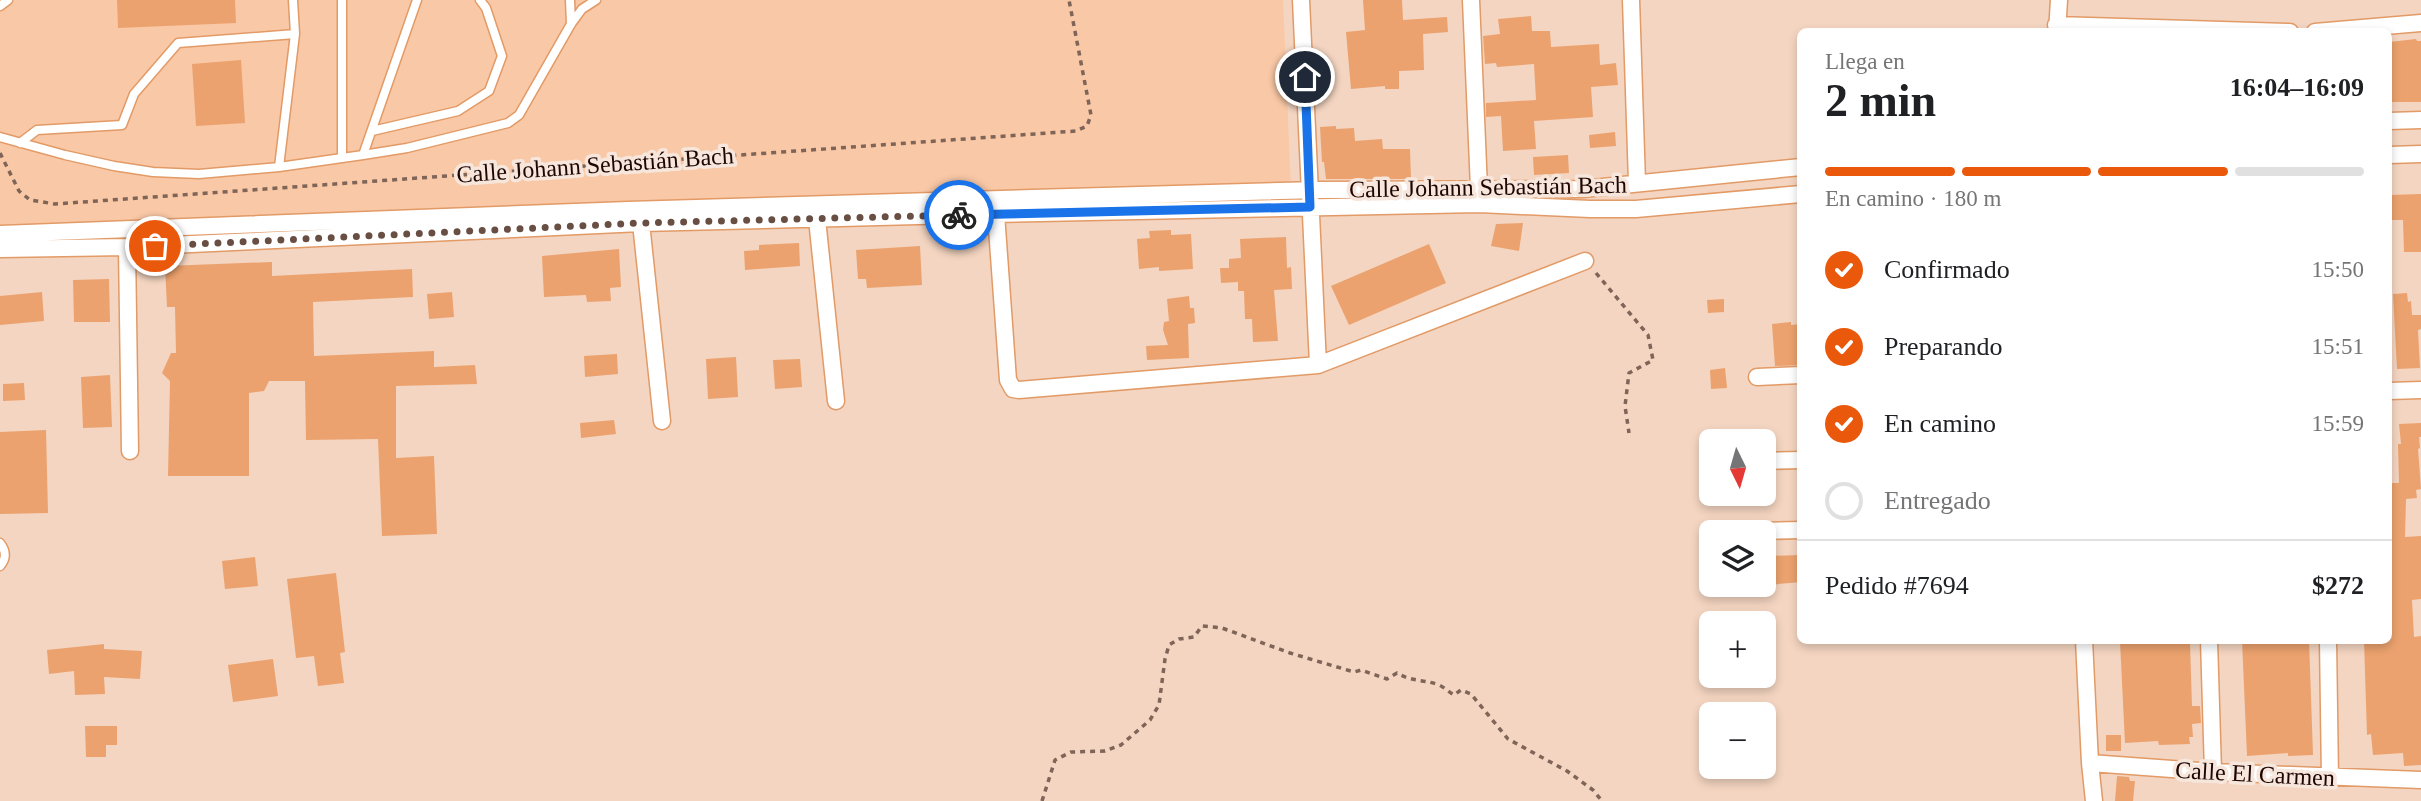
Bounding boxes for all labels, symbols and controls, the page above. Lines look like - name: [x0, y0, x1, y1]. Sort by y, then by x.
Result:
- pin: [1275, 47, 1335, 107]
- text: Llega en: [1825, 49, 1905, 74]
- icon: home: [1286, 58, 1324, 96]
- text: 16:04–16:09: [2230, 73, 2364, 102]
- text: 2 min: [1825, 75, 1936, 126]
- street label: Calle Johann Sebastián Bach: [455, 142, 735, 188]
- street label: Calle Johann Sebastián Bach: [1349, 172, 1627, 202]
- courier: [924, 180, 994, 250]
- text: En camino · 180 m: [1825, 186, 2001, 211]
- icon: bike: [940, 196, 978, 234]
- pin: [125, 216, 185, 276]
- icon: bag: [136, 227, 174, 265]
- icon: check: [1825, 251, 1863, 289]
- text: Confirmado: [1884, 255, 2010, 284]
- text: 15:50: [2312, 257, 2364, 282]
- icon: check: [1825, 328, 1863, 366]
- text: Preparando: [1884, 332, 2002, 361]
- text: 15:51: [2312, 334, 2364, 359]
- icon: check: [1825, 405, 1863, 443]
- text: En camino: [1884, 409, 1996, 438]
- text: 15:59: [2312, 411, 2364, 436]
- north arrow: [1699, 429, 1776, 506]
- map controls: [1699, 429, 1776, 779]
- text: Entregado: [1884, 486, 1991, 515]
- button: layers: [1699, 520, 1776, 597]
- text: Pedido #7694: [1825, 571, 1969, 600]
- text: $272: [2312, 571, 2364, 600]
- button: +: [1699, 611, 1776, 688]
- button: −: [1699, 702, 1776, 779]
- street label: Calle El Carmen: [2174, 757, 2336, 791]

